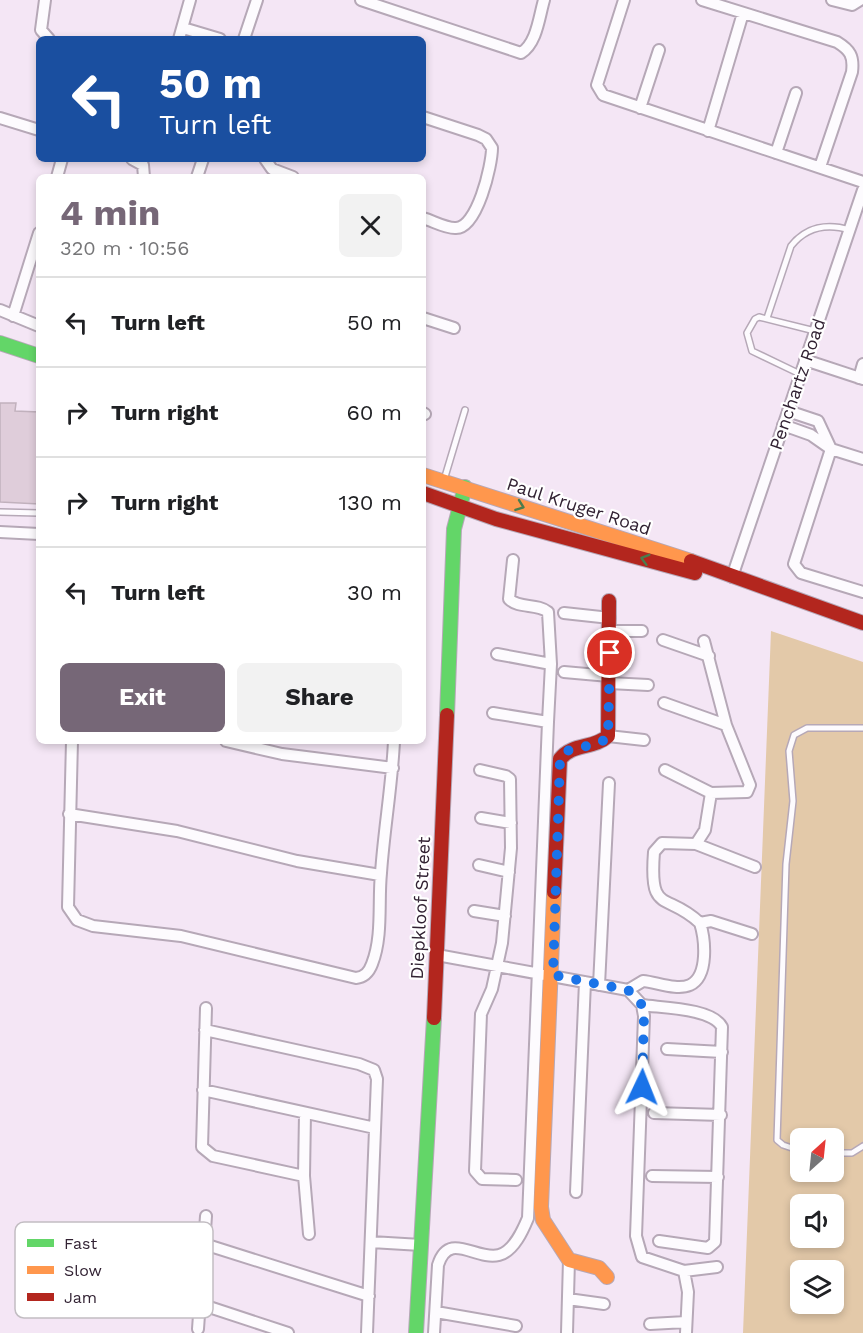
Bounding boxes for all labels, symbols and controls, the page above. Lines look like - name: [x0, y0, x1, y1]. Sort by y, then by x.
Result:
- text: 50 m: [159, 59, 262, 108]
- icon: left: [60, 60, 138, 138]
- text: Turn left: [159, 109, 271, 141]
- text: 4 min: [60, 192, 160, 234]
- button: close: [339, 194, 402, 257]
- text: 320 m · 10:56: [60, 236, 189, 260]
- icon: left: [60, 306, 93, 339]
- text: Turn left: [111, 310, 205, 335]
- text: 50 m: [347, 310, 402, 335]
- street label: Penchartz Road: [765, 315, 829, 453]
- icon: right: [60, 396, 93, 429]
- text: Turn right: [111, 400, 218, 425]
- text: 60 m: [346, 400, 402, 425]
- street label: Paul Kruger Road: [504, 473, 654, 539]
- icon: right: [60, 486, 93, 519]
- text: Turn right: [111, 490, 218, 515]
- text: 130 m: [338, 490, 402, 515]
- one-way arrow: [514, 499, 525, 512]
- one-way arrow: [640, 554, 650, 566]
- icon: left: [60, 576, 93, 609]
- text: Turn left: [111, 580, 205, 605]
- text: 30 m: [347, 580, 402, 605]
- pin: [584, 627, 635, 678]
- icon: arrive: [593, 636, 626, 669]
- button: Exit: [60, 663, 225, 732]
- button: Share: [237, 663, 402, 732]
- street label: Diepkloof Street: [406, 836, 434, 980]
- position arrow: [610, 1055, 674, 1119]
- north arrow: [790, 1128, 844, 1182]
- map controls: [790, 1128, 844, 1314]
- button: sound: [790, 1194, 844, 1248]
- legend: [15, 1222, 213, 1318]
- text: Fast: [64, 1234, 97, 1253]
- button: layers: [790, 1260, 844, 1314]
- text: Slow: [64, 1261, 102, 1280]
- text: Jam: [64, 1288, 97, 1307]

